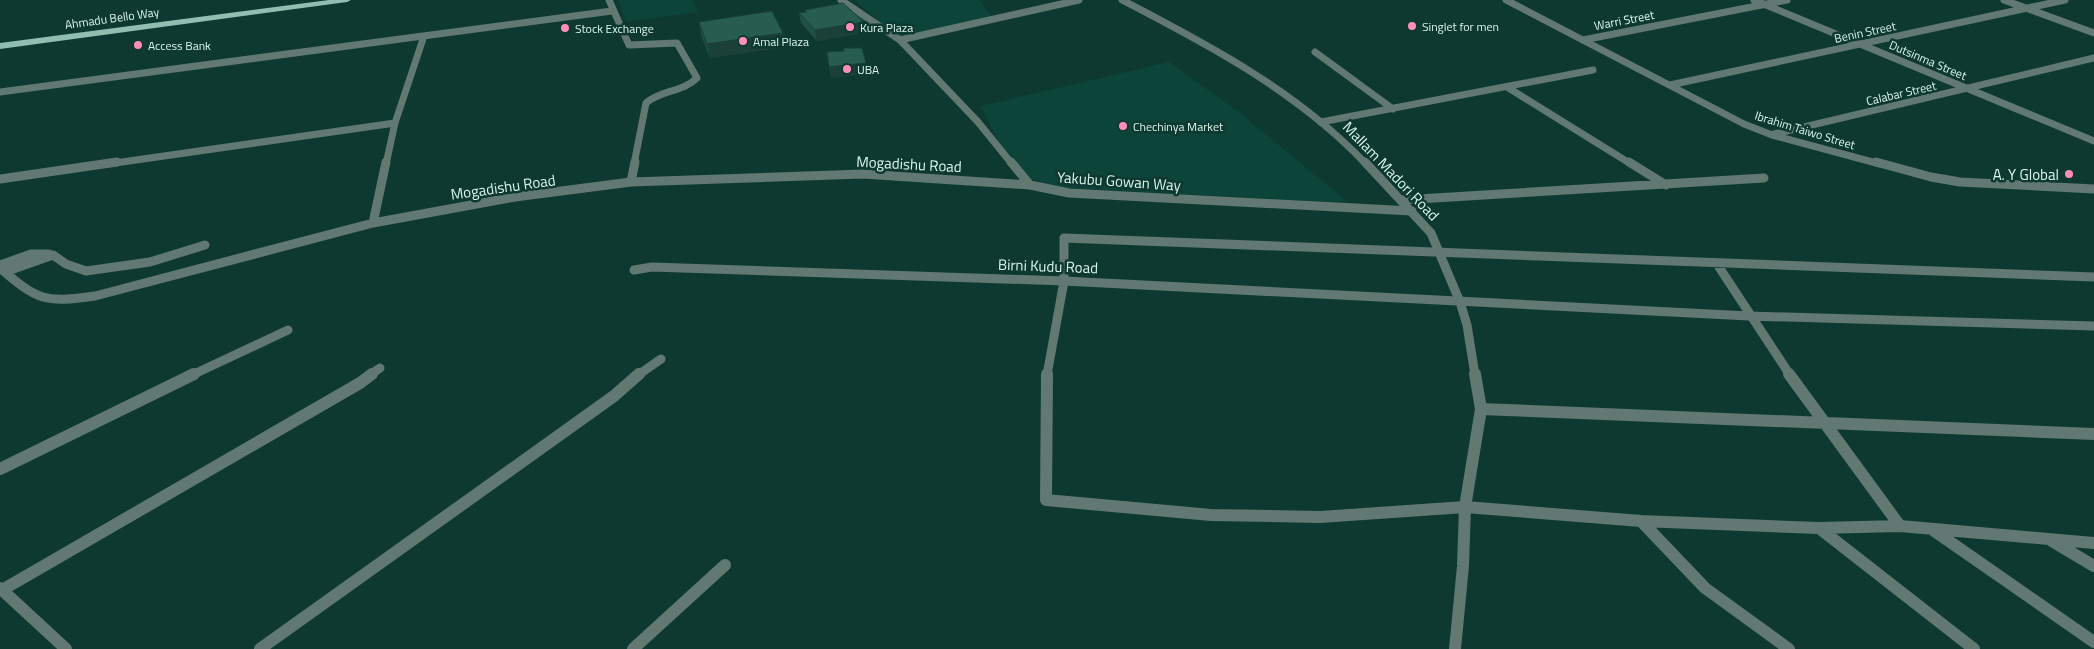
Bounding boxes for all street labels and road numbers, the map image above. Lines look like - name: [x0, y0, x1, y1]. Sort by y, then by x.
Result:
- street label: Ahmadu Bello Way: [64, 2, 161, 34]
- street label: Warri Street: [1592, 5, 1657, 35]
- street label: Benin Street: [1832, 16, 1898, 48]
- street label: Dutsinma Street: [1886, 35, 1970, 85]
- street label: Calabar Street: [1864, 76, 1939, 110]
- street label: Ibrahim Taiwo Street: [1752, 106, 1858, 155]
- street label: Mallam Madori Road: [1337, 116, 1445, 226]
- street label: Mogadishu Road: [856, 150, 962, 178]
- street label: Yakubu Gowan Way: [1056, 165, 1182, 197]
- street label: Mogadishu Road: [449, 168, 557, 206]
- street label: Birni Kudu Road: [997, 253, 1099, 279]

